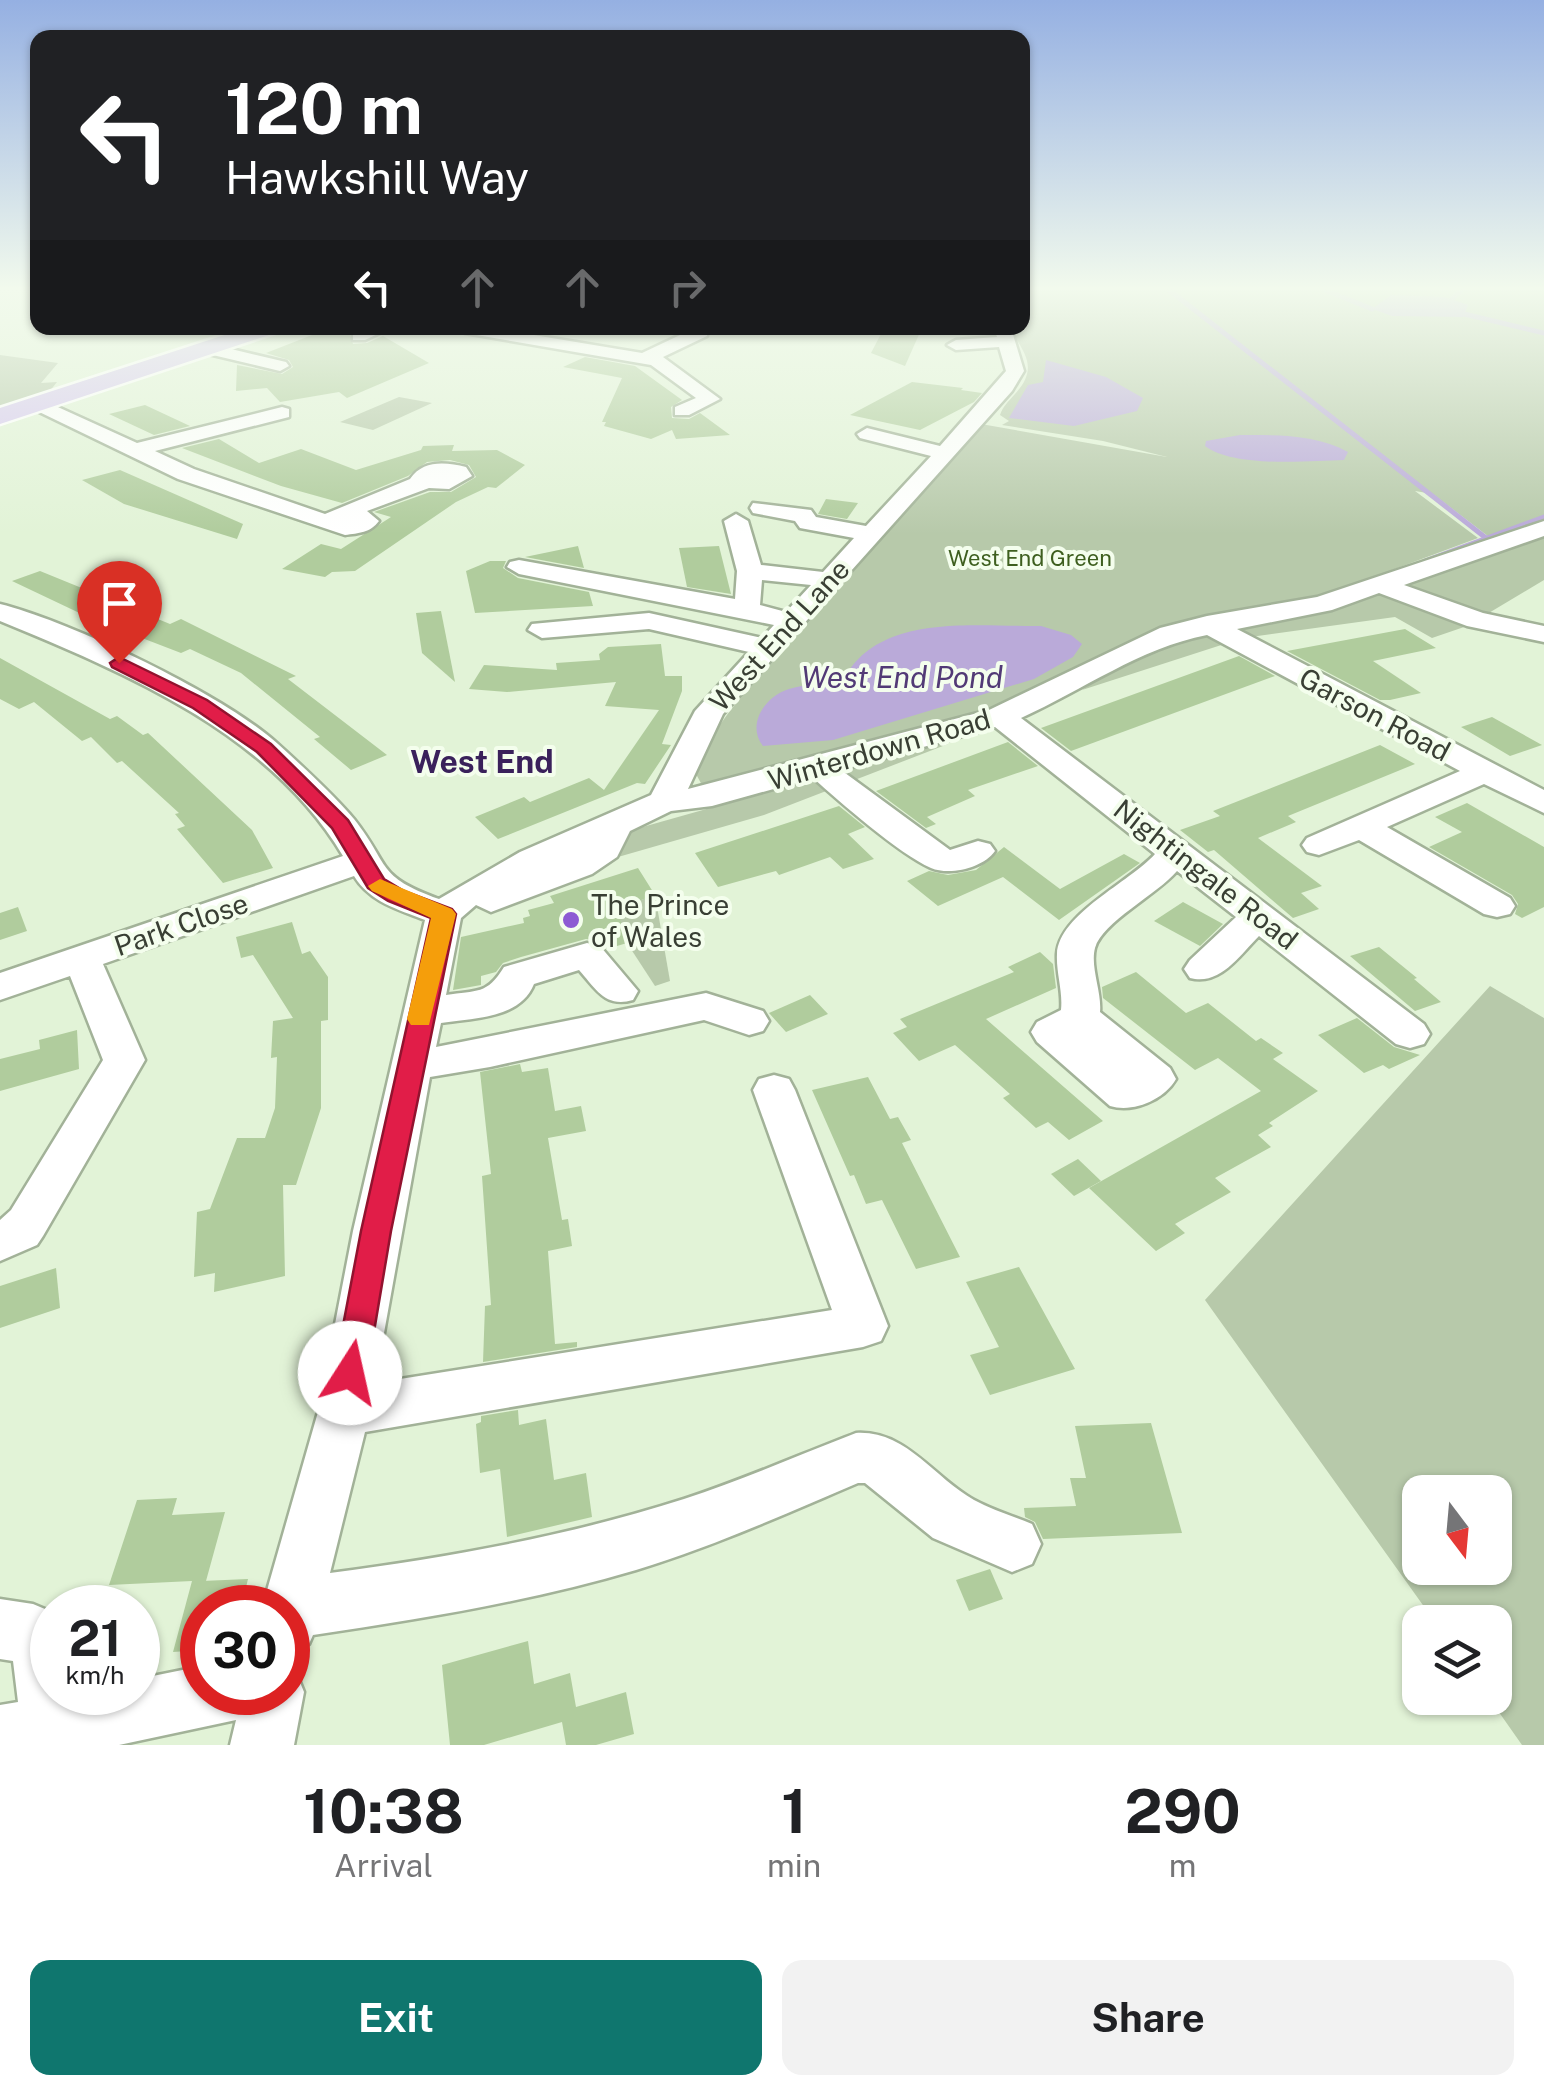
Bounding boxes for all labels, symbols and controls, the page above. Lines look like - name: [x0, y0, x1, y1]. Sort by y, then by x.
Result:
- text: 120 m: [225, 67, 423, 150]
- icon: left: [60, 70, 190, 200]
- text: Hawkshill Way: [225, 151, 529, 204]
- icon: left: [345, 260, 400, 315]
- icon: ahead: [450, 260, 505, 315]
- icon: ahead: [555, 260, 610, 315]
- icon: right: [660, 260, 715, 315]
- park label: West End Green: [948, 545, 1112, 571]
- street label: West End Lane: [702, 552, 856, 718]
- pin: [77, 561, 162, 664]
- icon: arrive: [92, 576, 147, 631]
- water label: West End Pond: [801, 659, 1003, 695]
- street label: Garson Road: [1294, 660, 1456, 768]
- street label: Winterdown Road: [764, 701, 994, 797]
- district label: West End: [410, 743, 554, 780]
- street label: Nightingale Road: [1108, 792, 1304, 956]
- street label: Park Close: [110, 886, 252, 962]
- place label: The Prince of Wales: [591, 888, 729, 953]
- marker: The Prince of Wales: [560, 909, 582, 931]
- position arrow: [298, 1321, 402, 1425]
- north arrow: [1402, 1475, 1512, 1585]
- map controls: [1402, 1475, 1512, 1715]
- speed limit sign: 30: [180, 1585, 310, 1715]
- button: layers: [1402, 1605, 1512, 1715]
- text: 21: [68, 1608, 122, 1667]
- text: km/h: [66, 1660, 124, 1690]
- text: 10:38: [303, 1776, 464, 1847]
- text: 1: [781, 1776, 807, 1847]
- text: 290: [1125, 1776, 1241, 1847]
- text: Arrival: [334, 1847, 433, 1884]
- text: min: [767, 1847, 821, 1884]
- text: m: [1169, 1847, 1196, 1884]
- button: Exit: [30, 1960, 762, 2075]
- button: Share: [782, 1960, 1514, 2075]

